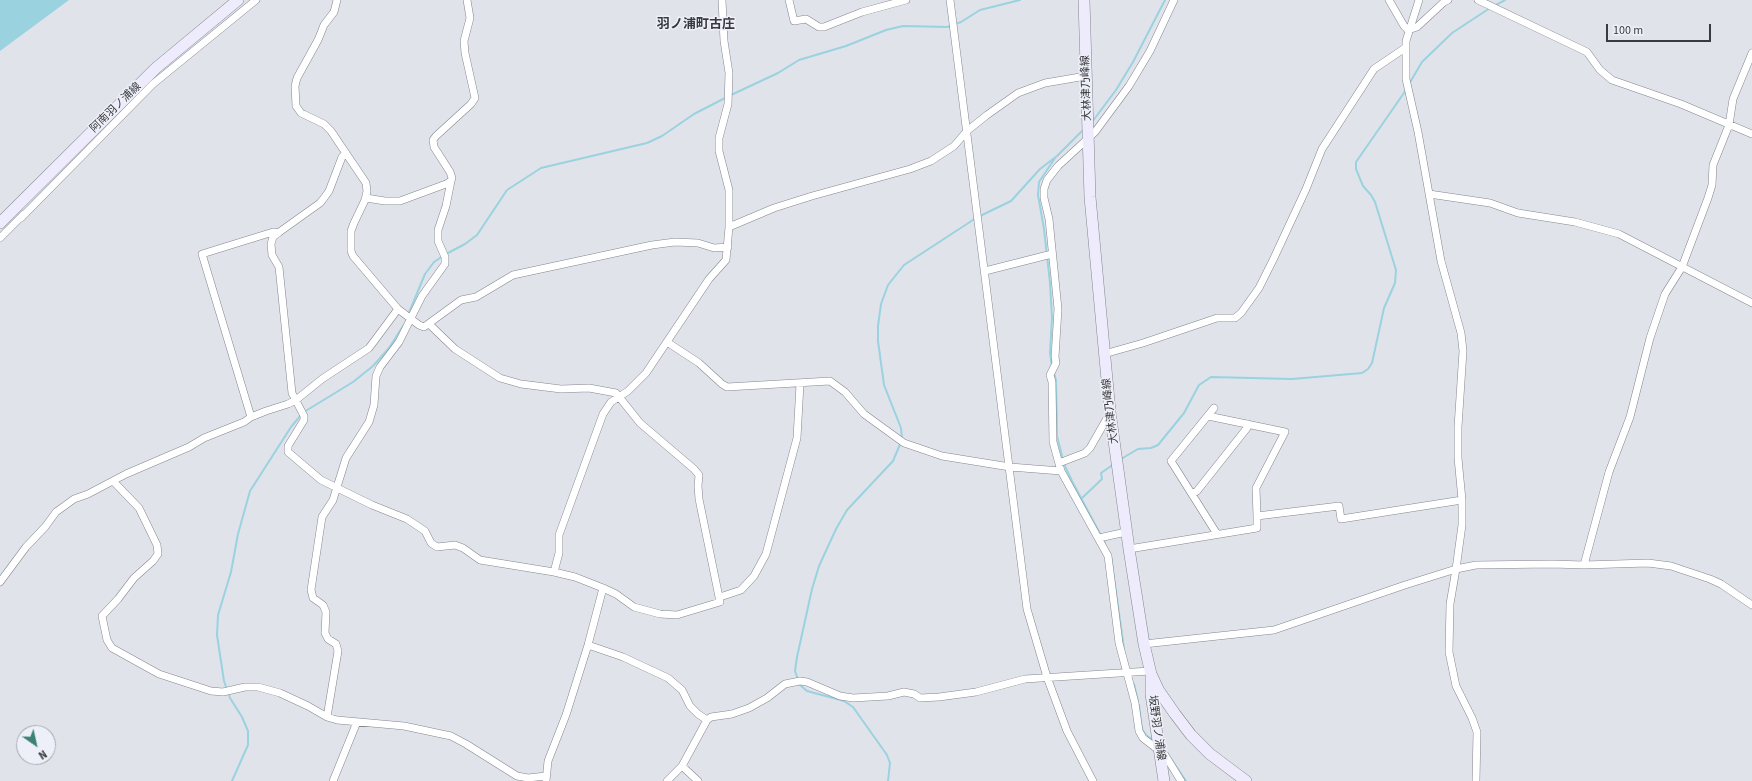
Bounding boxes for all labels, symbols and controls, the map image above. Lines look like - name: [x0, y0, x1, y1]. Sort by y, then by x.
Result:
- scale bar: [1608, 16, 1713, 42]
- district label: 羽ノ浦町古庄: [657, 17, 735, 33]
- text: 100 m: [1613, 22, 1643, 39]
- street label: 大林津乃峰線: [1079, 55, 1095, 121]
- street label: 阿南羽ノ浦線: [88, 80, 144, 136]
- street label: 大林津乃峰線: [1100, 377, 1122, 445]
- street label: 坂野羽ノ浦線: [1145, 694, 1167, 762]
- north arrow: [16, 725, 56, 765]
- text: N: [35, 746, 50, 763]

